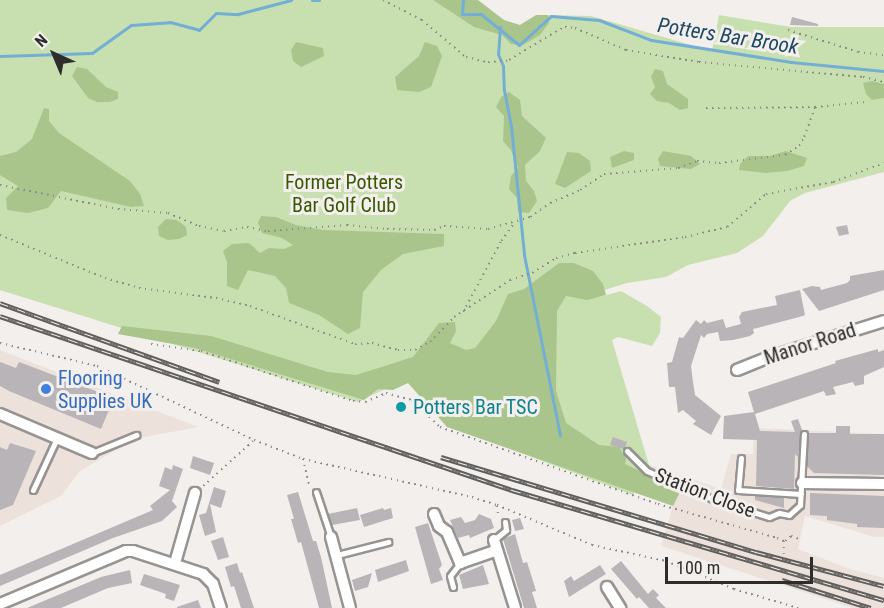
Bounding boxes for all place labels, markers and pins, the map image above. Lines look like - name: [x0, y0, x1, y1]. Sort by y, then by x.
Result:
- place label: Flooring Supplies UK: [58, 366, 152, 413]
- marker: Flooring Supplies UK: [39, 382, 53, 396]
- place label: Potters Bar TSC: [413, 395, 538, 419]
- marker: Potters Bar TSC: [394, 400, 408, 414]

